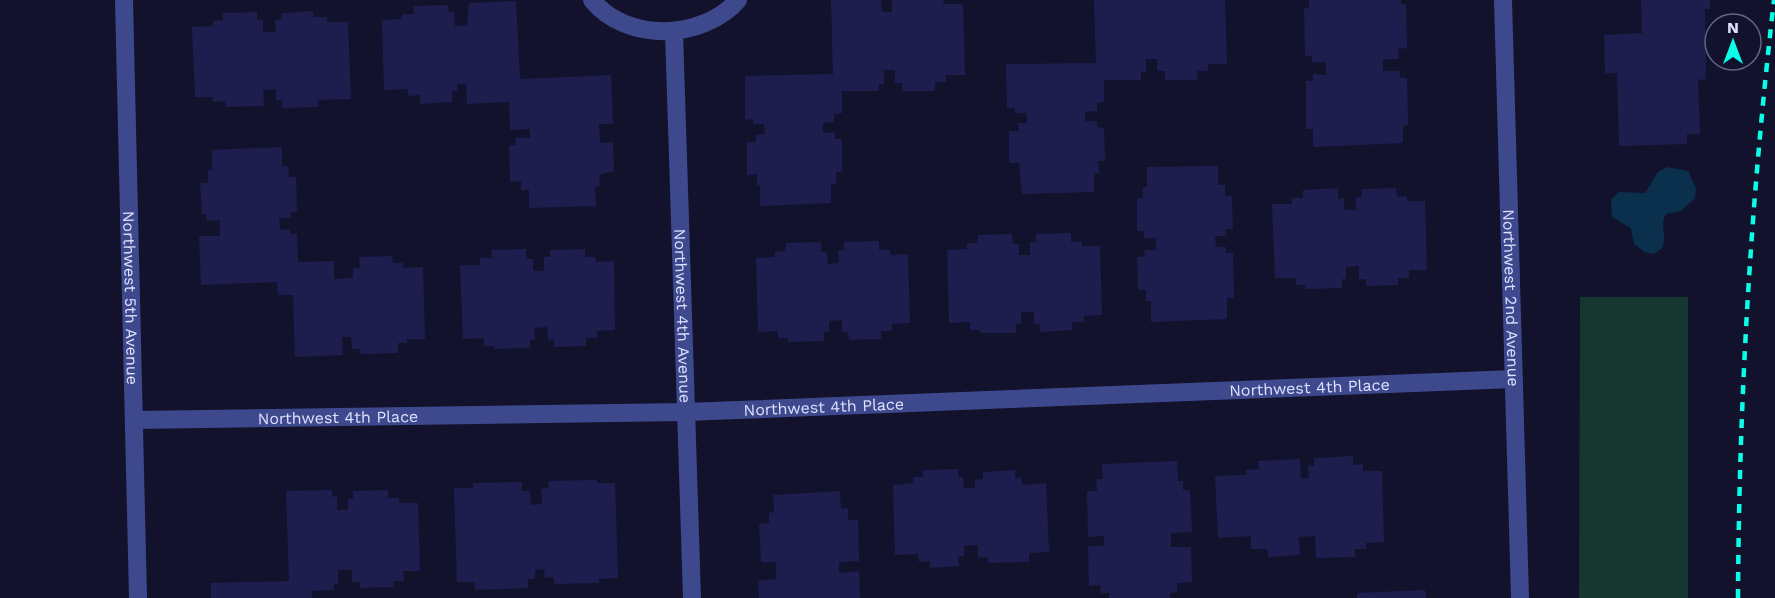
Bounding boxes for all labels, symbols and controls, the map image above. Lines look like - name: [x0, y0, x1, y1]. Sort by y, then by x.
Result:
- north arrow: [1703, 12, 1763, 72]
- text: N: [1727, 18, 1739, 37]
- street label: Northwest 2nd Avenue: [1499, 209, 1523, 387]
- street label: Northwest 5th Avenue: [119, 211, 143, 385]
- street label: Northwest 4th Avenue: [671, 228, 695, 403]
- street label: Northwest 4th Place: [1229, 374, 1390, 400]
- street label: Northwest 4th Place: [743, 394, 904, 419]
- street label: Northwest 4th Place: [258, 406, 418, 428]

